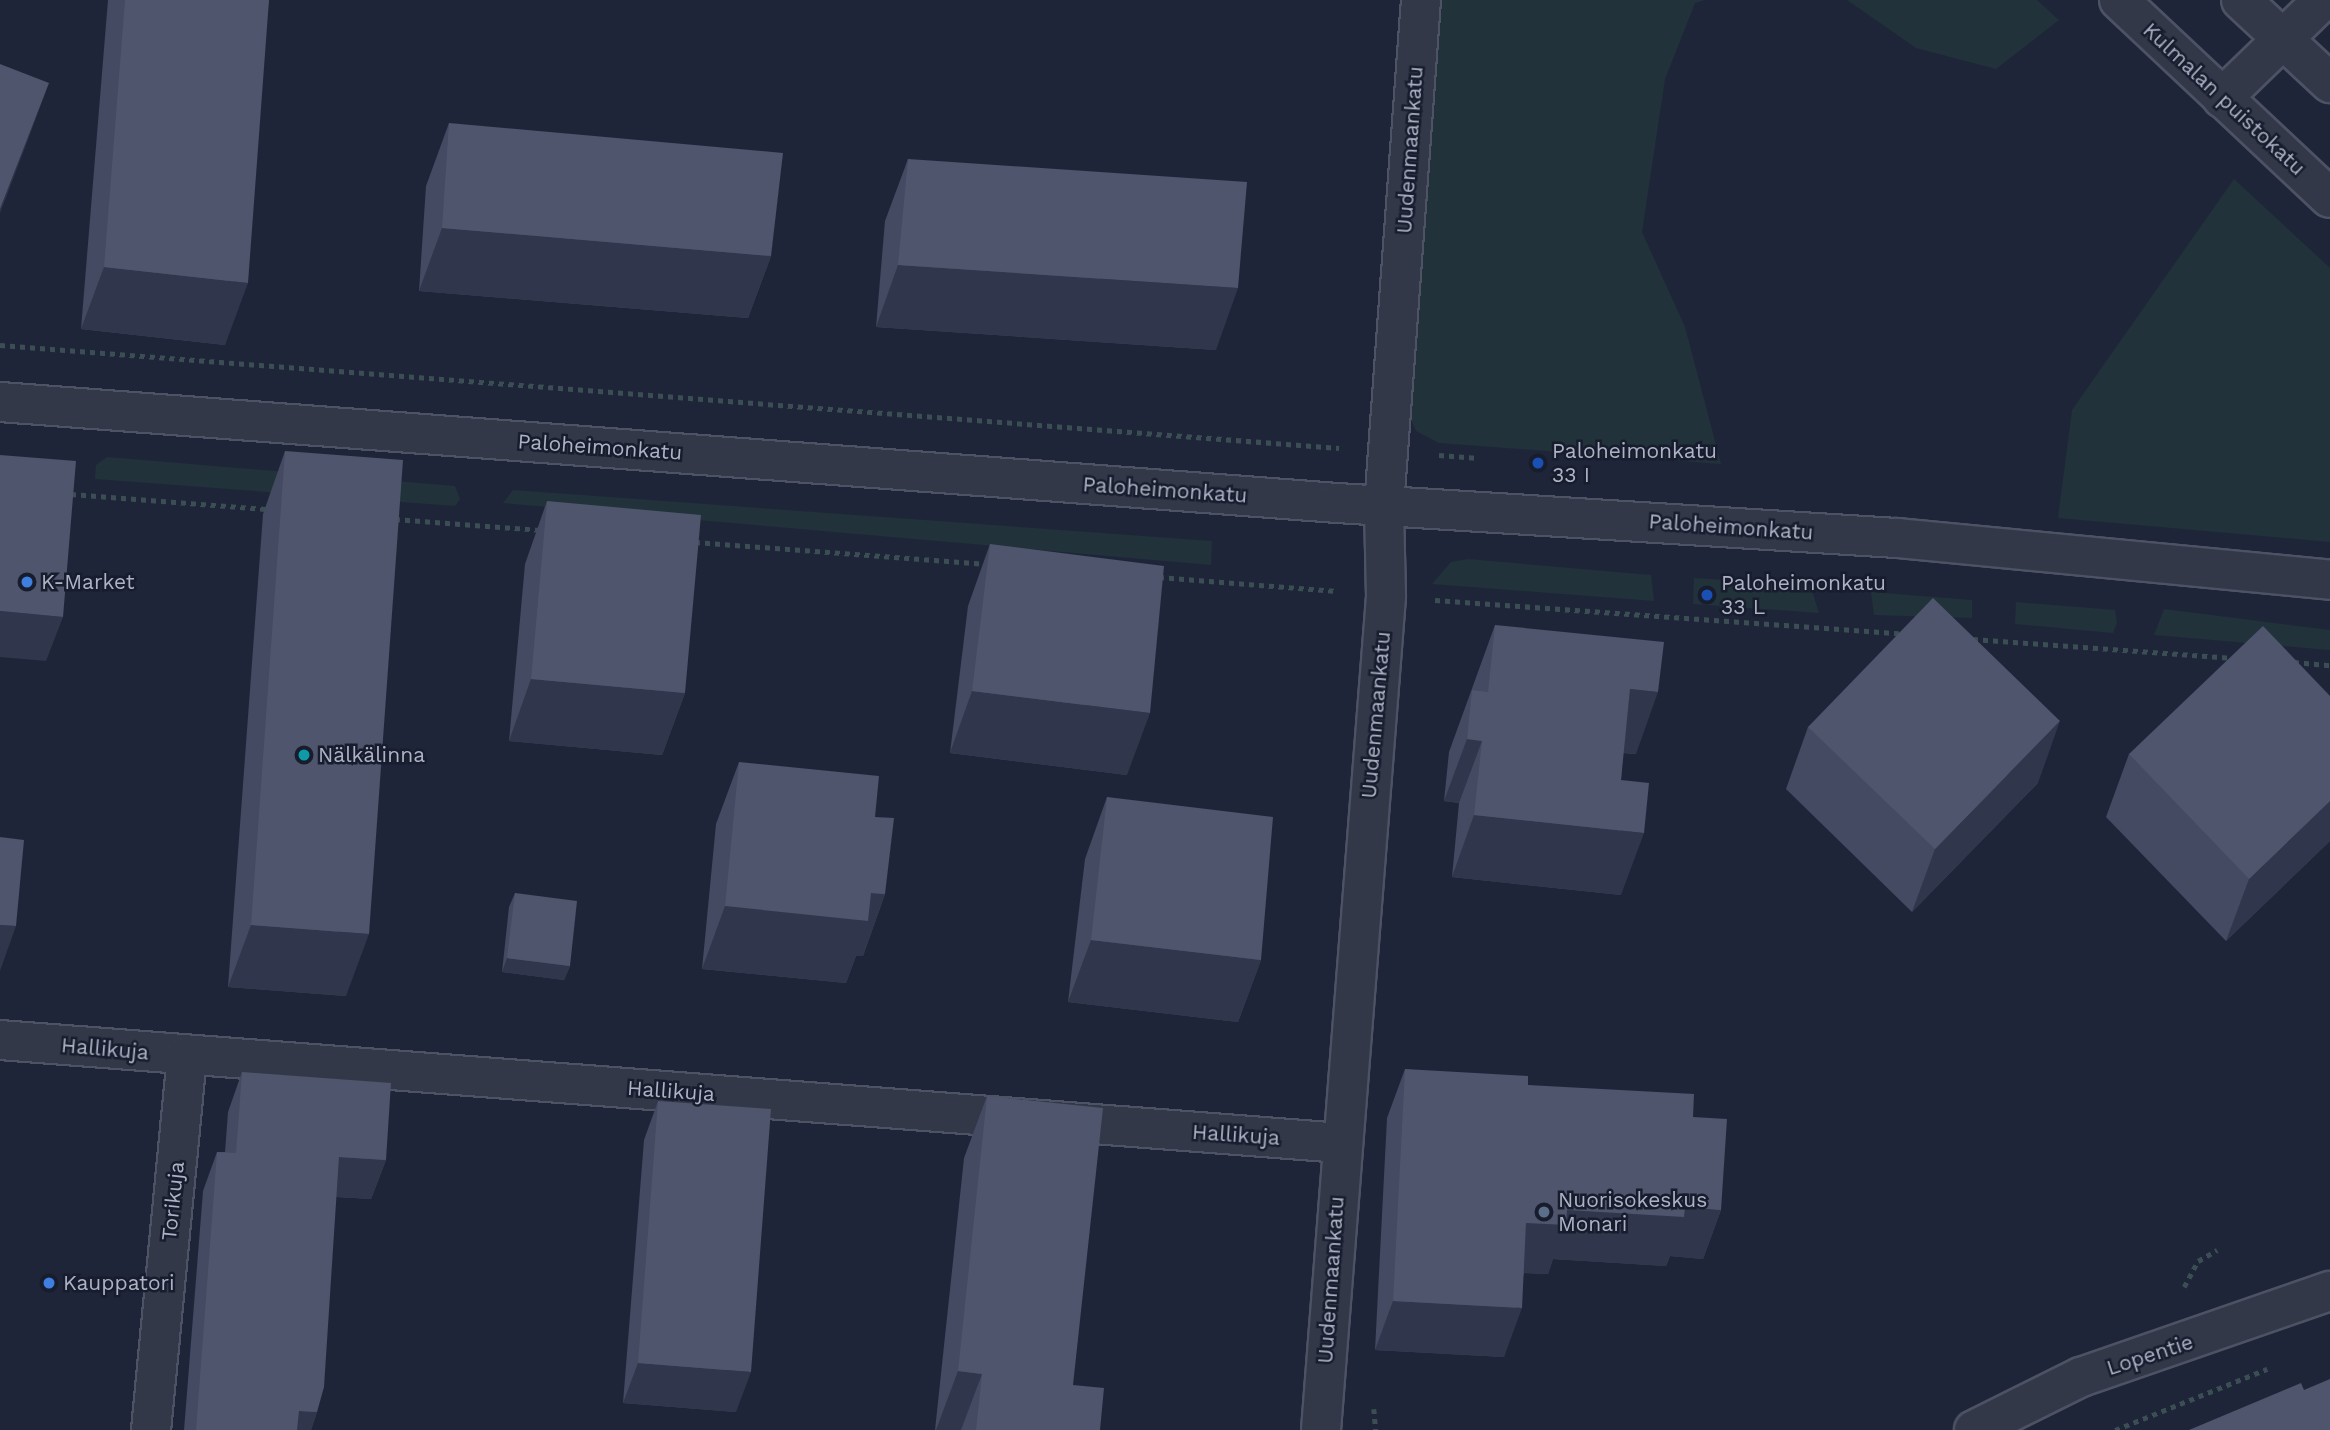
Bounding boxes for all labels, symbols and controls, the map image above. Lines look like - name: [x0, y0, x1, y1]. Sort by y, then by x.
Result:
- street label: Kulmalan puistokatu: [2138, 17, 2310, 181]
- street label: Uudenmaankatu: [1392, 66, 1428, 234]
- street label: Paloheimonkatu: [517, 429, 683, 465]
- place label: Paloheimonkatu 33 I: [1552, 438, 1717, 488]
- marker: Paloheimonkatu 33 I: [1530, 455, 1546, 471]
- street label: Paloheimonkatu: [1082, 472, 1248, 508]
- street label: Paloheimonkatu: [1648, 509, 1814, 545]
- place label: K-Market: [41, 569, 135, 595]
- place label: Paloheimonkatu 33 L: [1721, 570, 1886, 620]
- marker: K-Market: [19, 574, 35, 590]
- marker: Paloheimonkatu 33 L: [1699, 587, 1715, 603]
- street label: Uudenmaankatu: [1356, 630, 1396, 800]
- place label: Nälkälinna: [318, 742, 425, 768]
- marker: Nälkälinna: [296, 747, 312, 763]
- street label: Hallikuja: [60, 1033, 150, 1065]
- street label: Hallikuja: [626, 1075, 716, 1107]
- street label: Hallikuja: [1191, 1119, 1281, 1151]
- street label: Torikuja: [156, 1160, 190, 1242]
- place label: Nuorisokeskus Monari: [1558, 1187, 1707, 1237]
- street label: Uudenmaankatu: [1313, 1196, 1349, 1364]
- marker: Nuorisokeskus Monari: [1536, 1204, 1552, 1220]
- place label: Kauppatori: [63, 1270, 175, 1296]
- marker: Kauppatori: [41, 1275, 57, 1291]
- street label: Lopentie: [2104, 1329, 2196, 1381]

